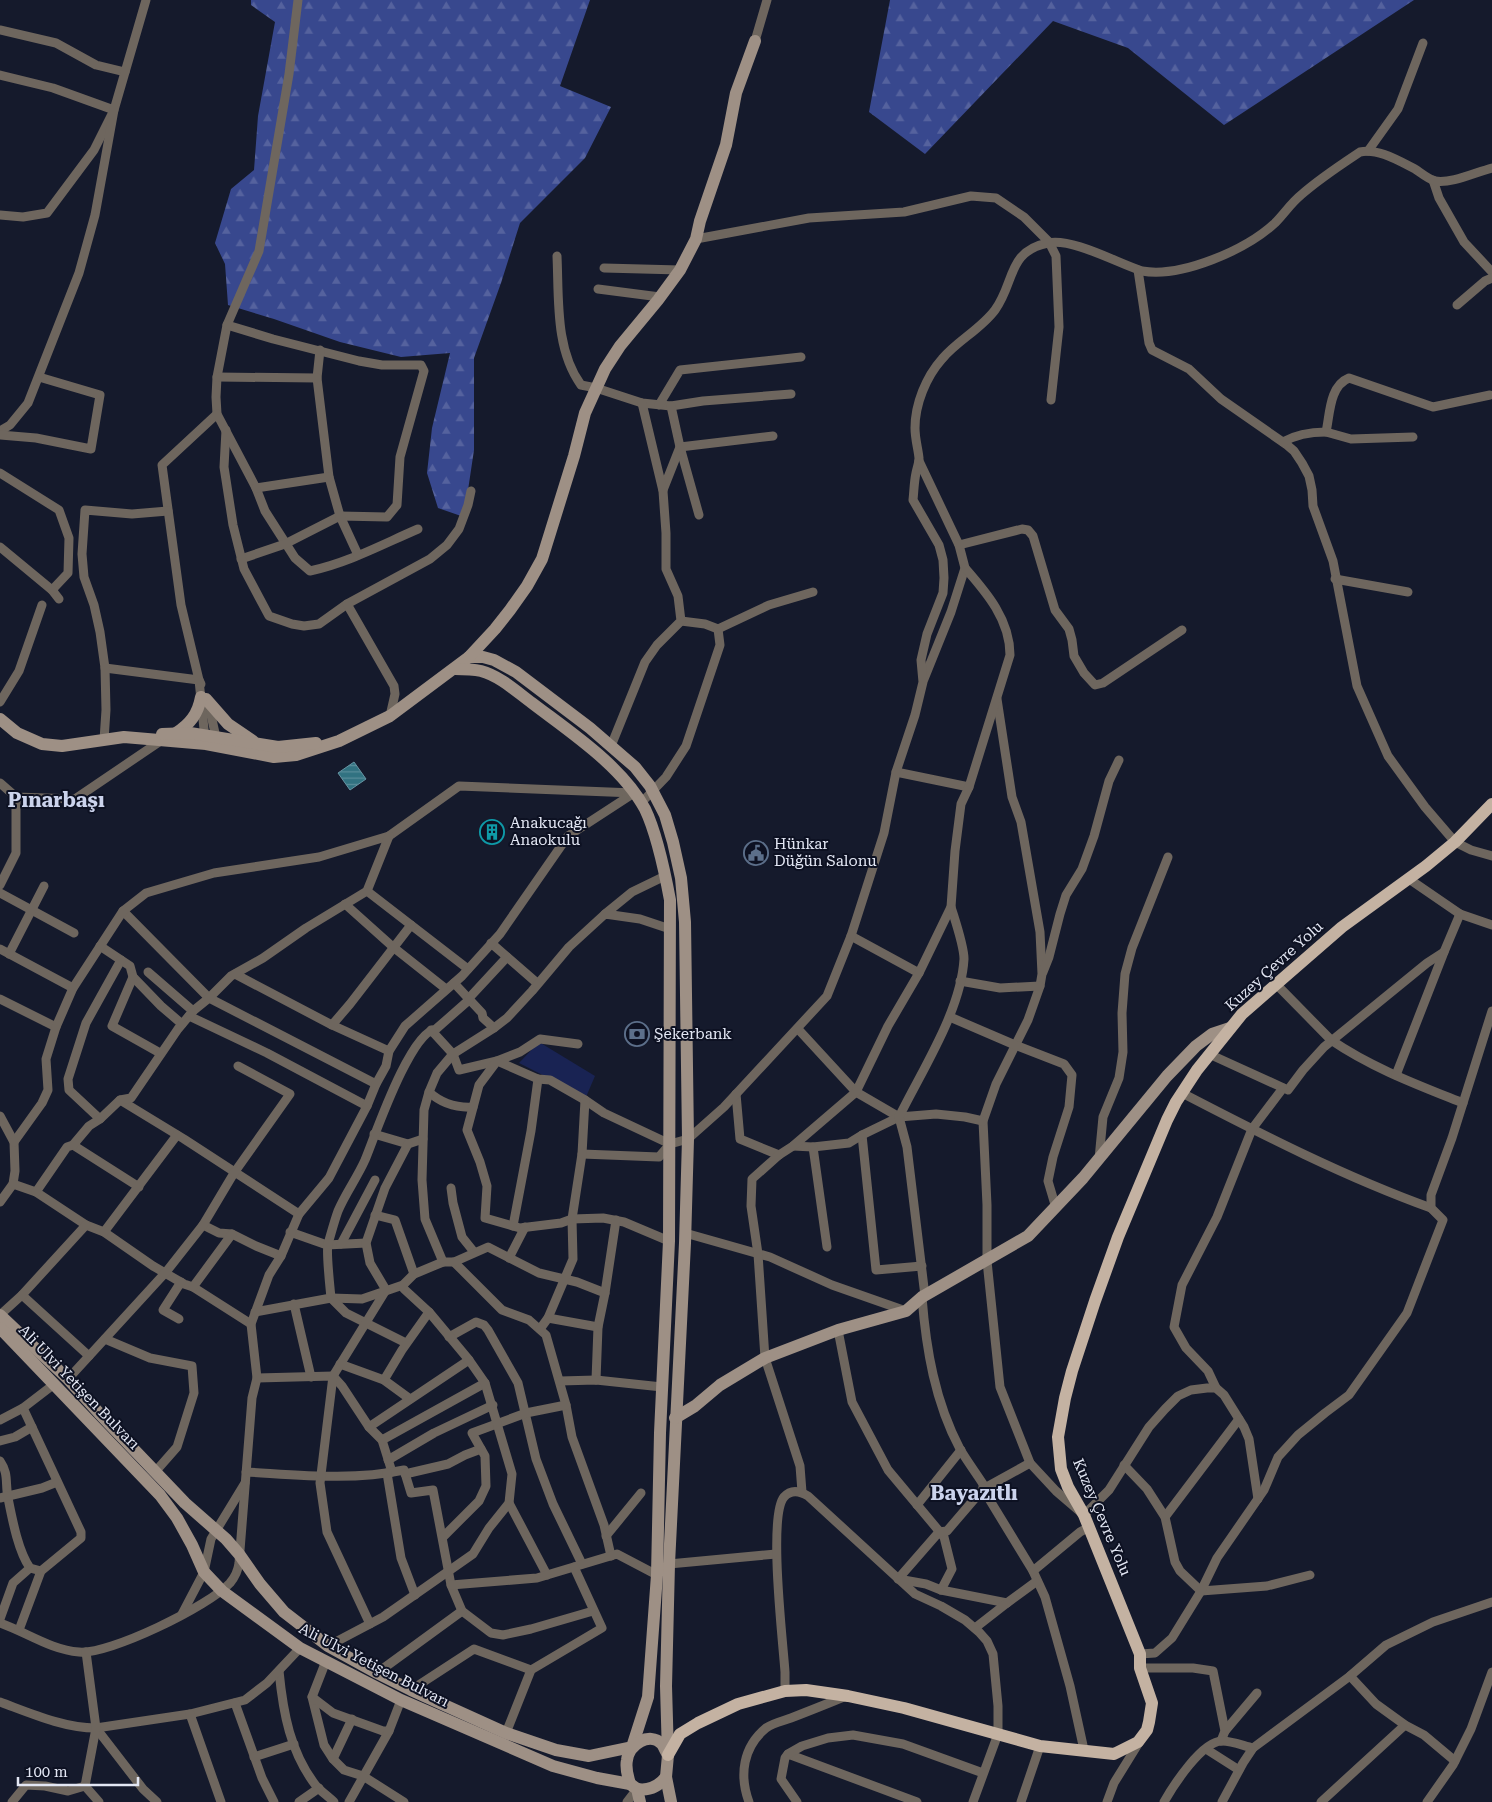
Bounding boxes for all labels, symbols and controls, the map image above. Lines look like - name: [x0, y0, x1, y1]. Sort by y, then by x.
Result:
- district label: Pınarbaşı: [7, 788, 105, 812]
- place label: Anakucağı Anaokulu: [510, 814, 587, 849]
- building icon: Anakucağı Anaokulu: [479, 819, 505, 845]
- place label: Hünkar Düğün Salonu: [774, 835, 877, 870]
- public building icon: Hünkar Düğün Salonu: [743, 840, 769, 866]
- street label: Kuzey Çevre Yolu: [1221, 917, 1327, 1015]
- bank icon: Şekerbank: [624, 1021, 650, 1047]
- place label: Şekerbank: [654, 1025, 732, 1043]
- street label: Ali Ulvi Yetişen Bulvarı: [15, 1321, 143, 1453]
- street label: Kuzey Çevre Yolu: [1069, 1456, 1135, 1579]
- district label: Bayazıtlı: [930, 1481, 1018, 1505]
- street label: Ali Ulvi Yetişen Bulvarı: [296, 1619, 452, 1711]
- scale bar: [18, 1754, 138, 1786]
- text: 100 m: [25, 1763, 68, 1781]

